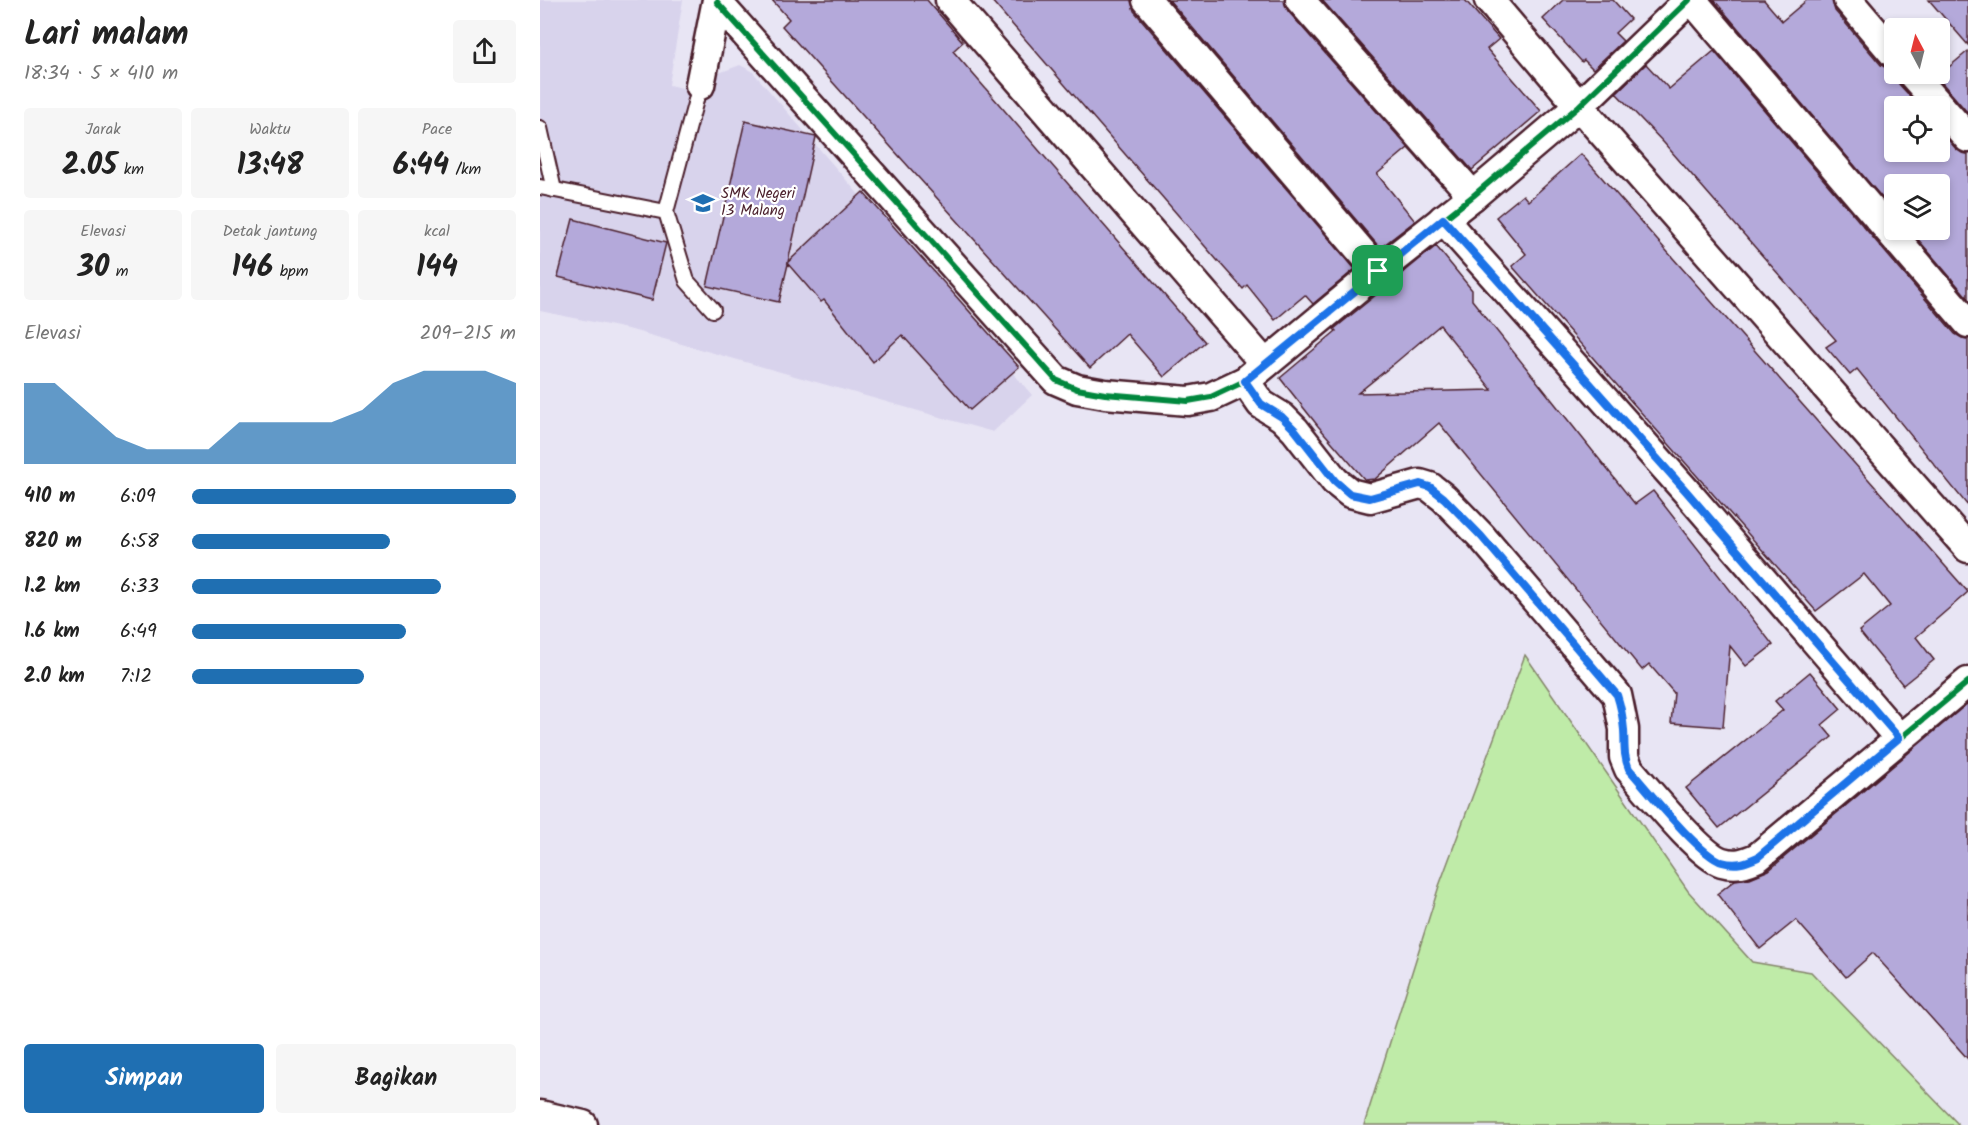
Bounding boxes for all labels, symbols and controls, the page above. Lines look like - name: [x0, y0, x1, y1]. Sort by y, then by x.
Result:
- text: Lari malam: [24, 9, 189, 62]
- north arrow: [1884, 18, 1950, 84]
- map controls: [1884, 18, 1950, 240]
- button: share: [453, 20, 516, 83]
- text: 18:34 · 5 × 410 m: [24, 58, 178, 90]
- button: locate: [1884, 96, 1950, 162]
- text: Jarak: [85, 117, 121, 142]
- text: Waktu: [249, 117, 291, 142]
- text: Pace: [422, 117, 452, 142]
- text: 2.05: [62, 142, 117, 190]
- text: 13:48: [237, 142, 303, 190]
- text: 6:44: [393, 142, 449, 190]
- text: km: [117, 157, 144, 182]
- text: /km: [449, 157, 481, 182]
- button: layers: [1884, 174, 1950, 240]
- place label: SMK Negeri 13 Malang: [721, 182, 796, 223]
- school or university icon: SMK Negeri 13 Malang: [690, 190, 716, 216]
- text: Elevasi: [80, 219, 126, 244]
- text: Detak jantung: [222, 219, 318, 244]
- text: kcal: [424, 219, 450, 244]
- text: 30: [78, 244, 109, 292]
- text: 146: [232, 244, 273, 292]
- text: 144: [416, 244, 458, 292]
- pin: [1352, 245, 1403, 296]
- icon: arrive: [1361, 254, 1394, 287]
- text: m: [109, 259, 128, 284]
- text: bpm: [273, 259, 308, 284]
- text: Elevasi: [24, 318, 81, 350]
- text: 209–215 m: [420, 318, 516, 350]
- text: 410 m: [24, 481, 75, 513]
- text: 6:09: [120, 481, 156, 513]
- text: 820 m: [24, 526, 82, 558]
- text: 6:58: [120, 526, 159, 558]
- text: 1.2 km: [24, 571, 80, 603]
- text: 6:33: [120, 571, 159, 603]
- text: 1.6 km: [24, 616, 80, 648]
- text: 6:49: [120, 616, 157, 648]
- text: 2.0 km: [24, 661, 85, 693]
- text: 7:12: [120, 661, 152, 693]
- button: Simpan: [24, 1044, 264, 1113]
- button: Bagikan: [276, 1044, 516, 1113]

